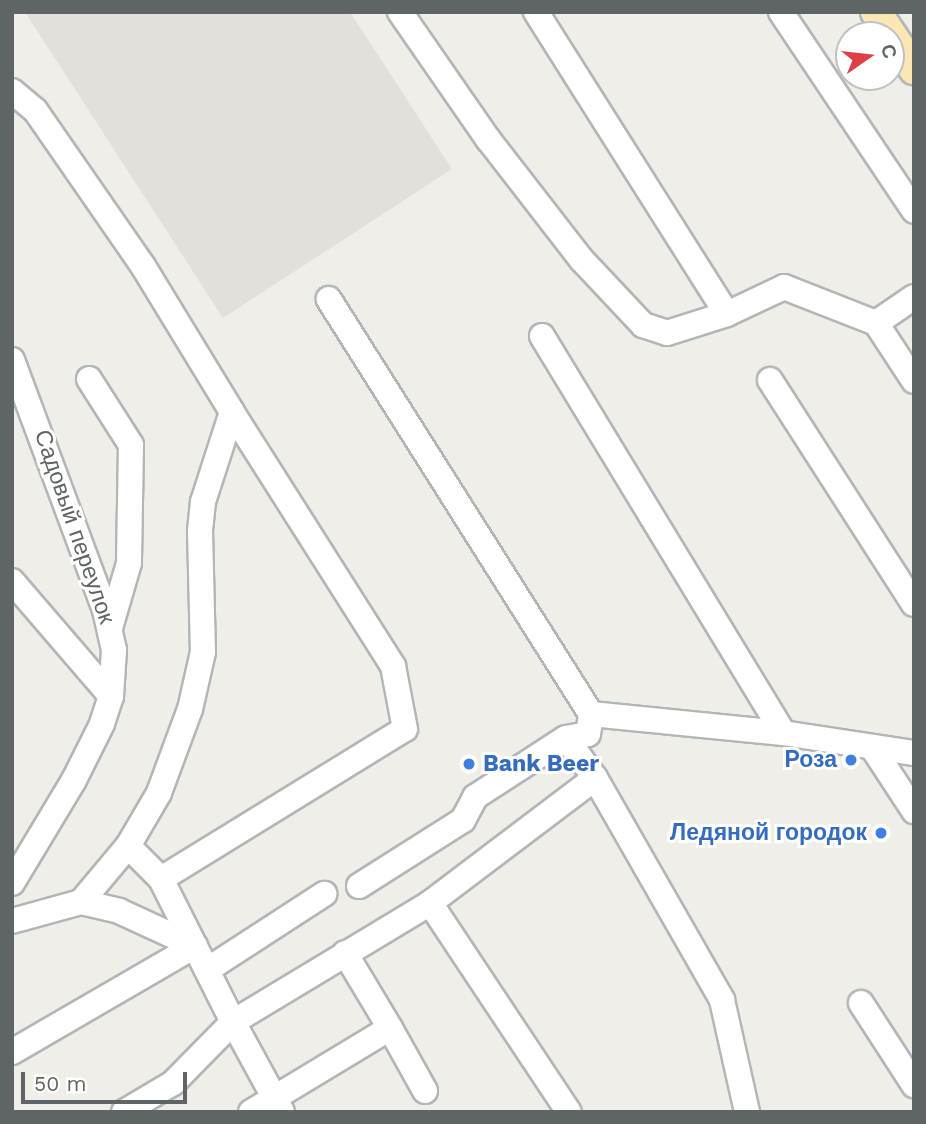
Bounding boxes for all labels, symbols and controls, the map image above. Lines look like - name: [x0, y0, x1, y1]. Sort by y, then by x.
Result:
- north arrow: [835, 21, 905, 91]
- text: С: [876, 42, 902, 61]
- street label: Садовый переулок: [28, 426, 120, 628]
- place label: Роза: [785, 746, 837, 774]
- place label: Bank Beer: [483, 750, 599, 778]
- marker: Роза: [843, 752, 859, 768]
- marker: Bank Beer: [461, 756, 477, 772]
- place label: Ледяной городок: [670, 819, 867, 847]
- marker: Ледяной городок: [873, 825, 889, 841]
- scale bar: [24, 1058, 191, 1102]
- text: 50 m: [34, 1071, 86, 1096]

